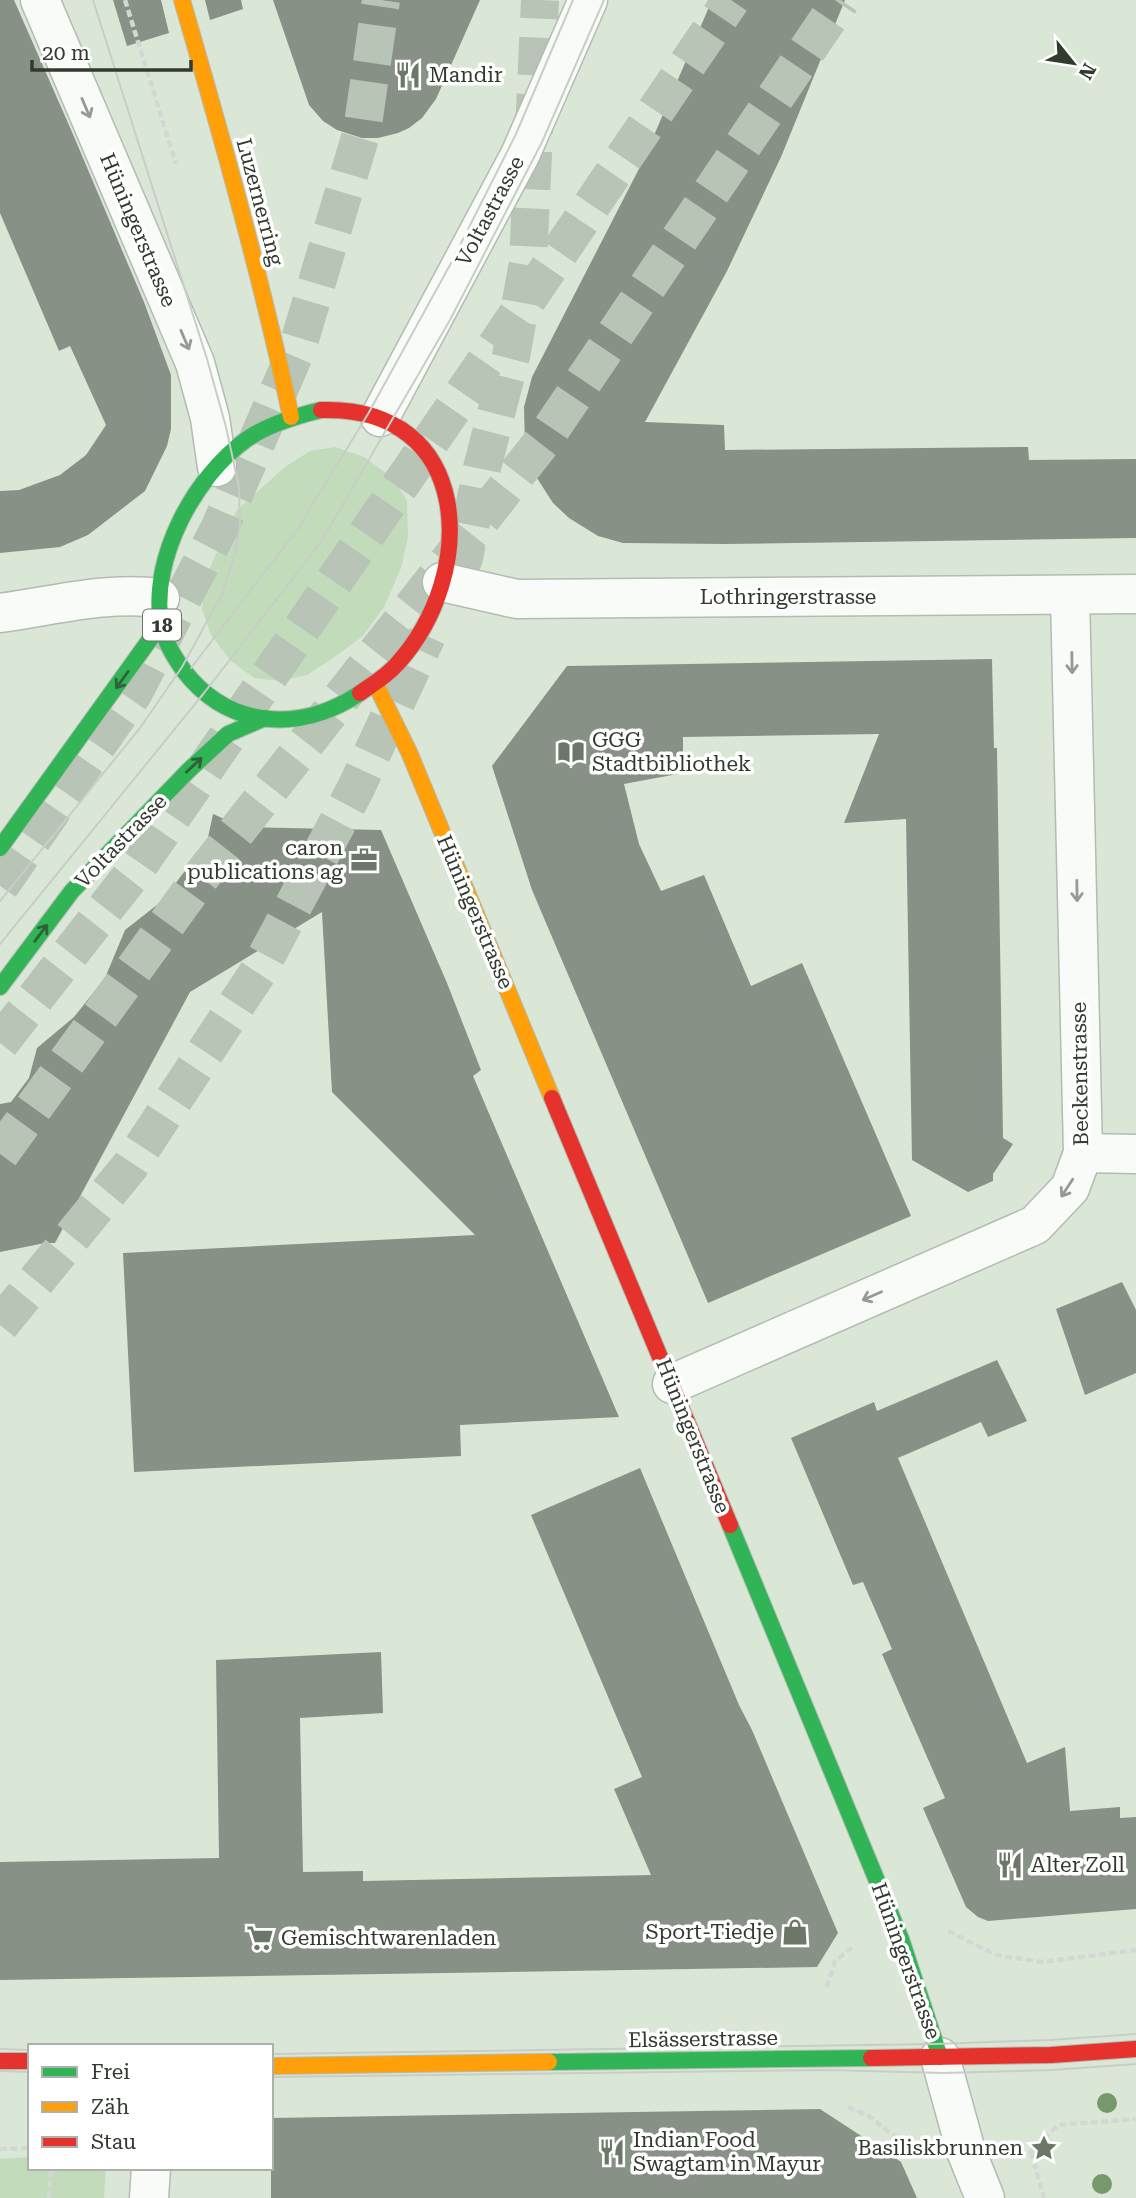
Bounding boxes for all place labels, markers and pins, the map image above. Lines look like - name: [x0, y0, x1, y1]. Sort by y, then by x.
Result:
- restaurant icon: Mandir: [393, 60, 423, 90]
- place label: Mandir: [429, 63, 503, 87]
- place label: GGG Stadtbibliothek: [592, 728, 751, 776]
- library icon: GGG Stadtbibliothek: [556, 737, 586, 767]
- place label: caron publications ag: [187, 836, 343, 884]
- office icon: caron publications ag: [349, 845, 379, 875]
- restaurant icon: Alter Zoll: [995, 1850, 1025, 1880]
- place label: Alter Zoll: [1031, 1853, 1125, 1877]
- shop icon: Sport-Tiedje: [780, 1917, 810, 1947]
- place label: Sport-Tiedje: [645, 1920, 774, 1944]
- supermarket icon: Gemischtwarenladen: [245, 1923, 275, 1953]
- place label: Gemischtwarenladen: [281, 1926, 497, 1950]
- place label: Indian Food Swagtam in Mayur: [633, 2128, 821, 2176]
- place icon: Basiliskbrunnen: [1029, 2133, 1059, 2163]
- place label: Basiliskbrunnen: [857, 2136, 1023, 2160]
- restaurant icon: Indian Food Swagtam in Mayur: [597, 2137, 627, 2167]

